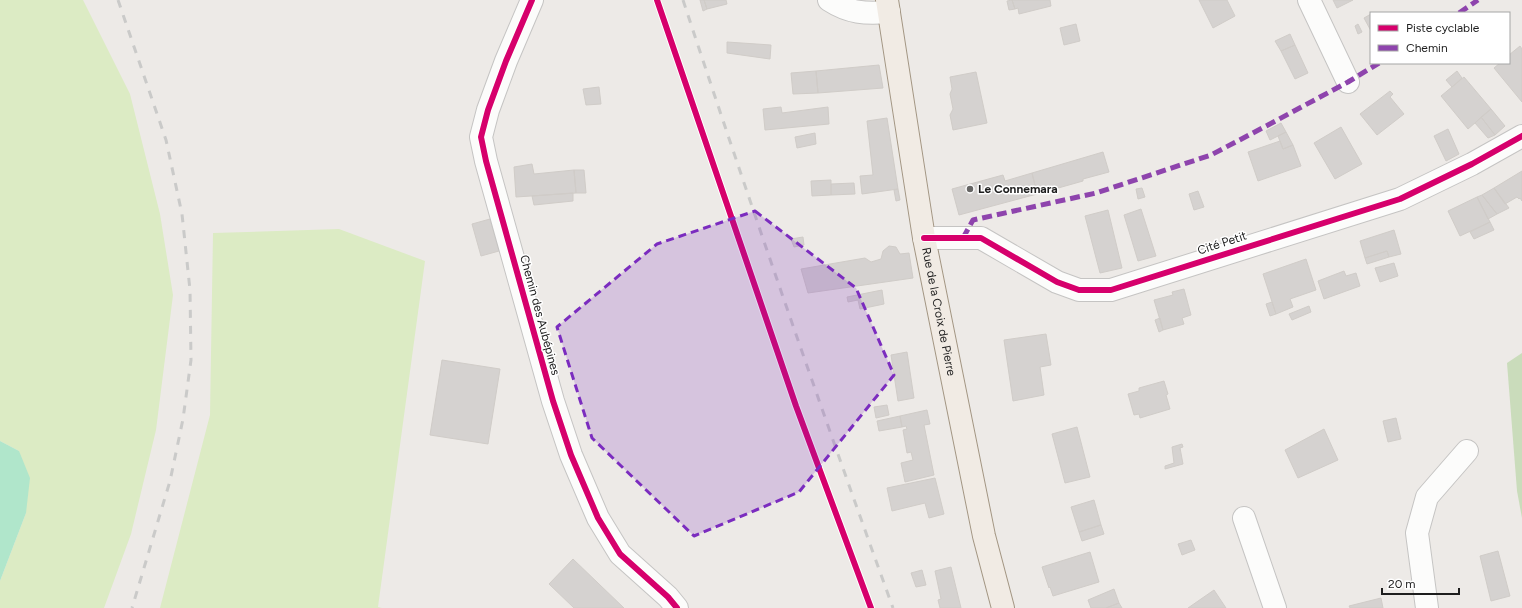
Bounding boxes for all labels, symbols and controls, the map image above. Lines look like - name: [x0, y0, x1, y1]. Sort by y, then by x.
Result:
- legend: [1370, 12, 1510, 64]
- text: Piste cyclable: [1406, 21, 1480, 35]
- text: Chemin: [1406, 41, 1448, 55]
- place label: Le Connemara: [978, 182, 1058, 196]
- marker: Le Connemara: [965, 184, 975, 194]
- street label: Cité Petit: [1196, 228, 1249, 257]
- street label: Rue de la Croix de Pierre: [919, 246, 959, 378]
- street label: Chemin des Aubépines: [517, 253, 563, 377]
- scale bar: [1382, 570, 1459, 596]
- text: 20 m: [1388, 577, 1416, 591]

